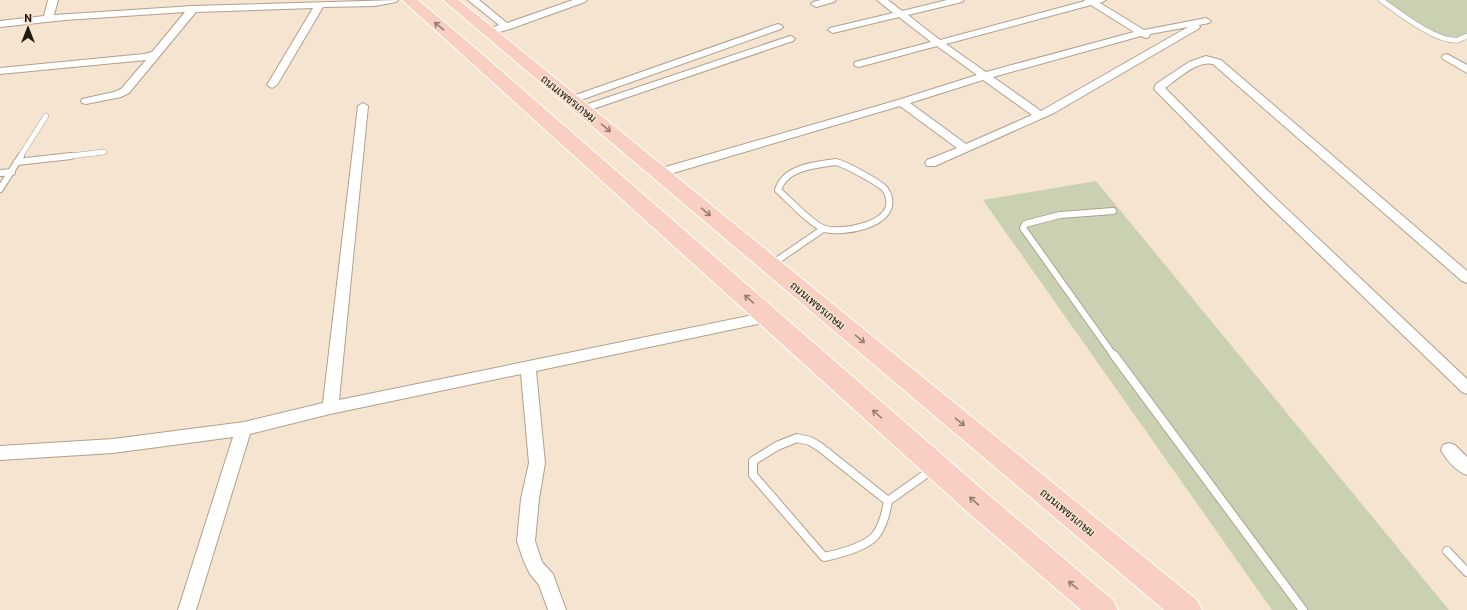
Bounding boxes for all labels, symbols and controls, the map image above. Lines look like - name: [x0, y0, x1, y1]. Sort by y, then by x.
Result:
- north arrow: [8, 8, 48, 48]
- text: N: [24, 10, 32, 25]
- one-way arrow: [434, 21, 444, 30]
- street label: ถนนเพชรเกษม: [538, 71, 600, 125]
- one-way arrow: [600, 124, 611, 133]
- one-way arrow: [700, 207, 711, 216]
- street label: ถนนเพชรเกษม: [787, 278, 849, 332]
- one-way arrow: [744, 295, 754, 304]
- one-way arrow: [854, 335, 865, 344]
- one-way arrow: [872, 409, 882, 419]
- one-way arrow: [955, 418, 965, 427]
- street label: ถนนเพชรเกษม: [1037, 485, 1099, 539]
- one-way arrow: [969, 496, 979, 505]
- one-way arrow: [1068, 580, 1078, 589]

